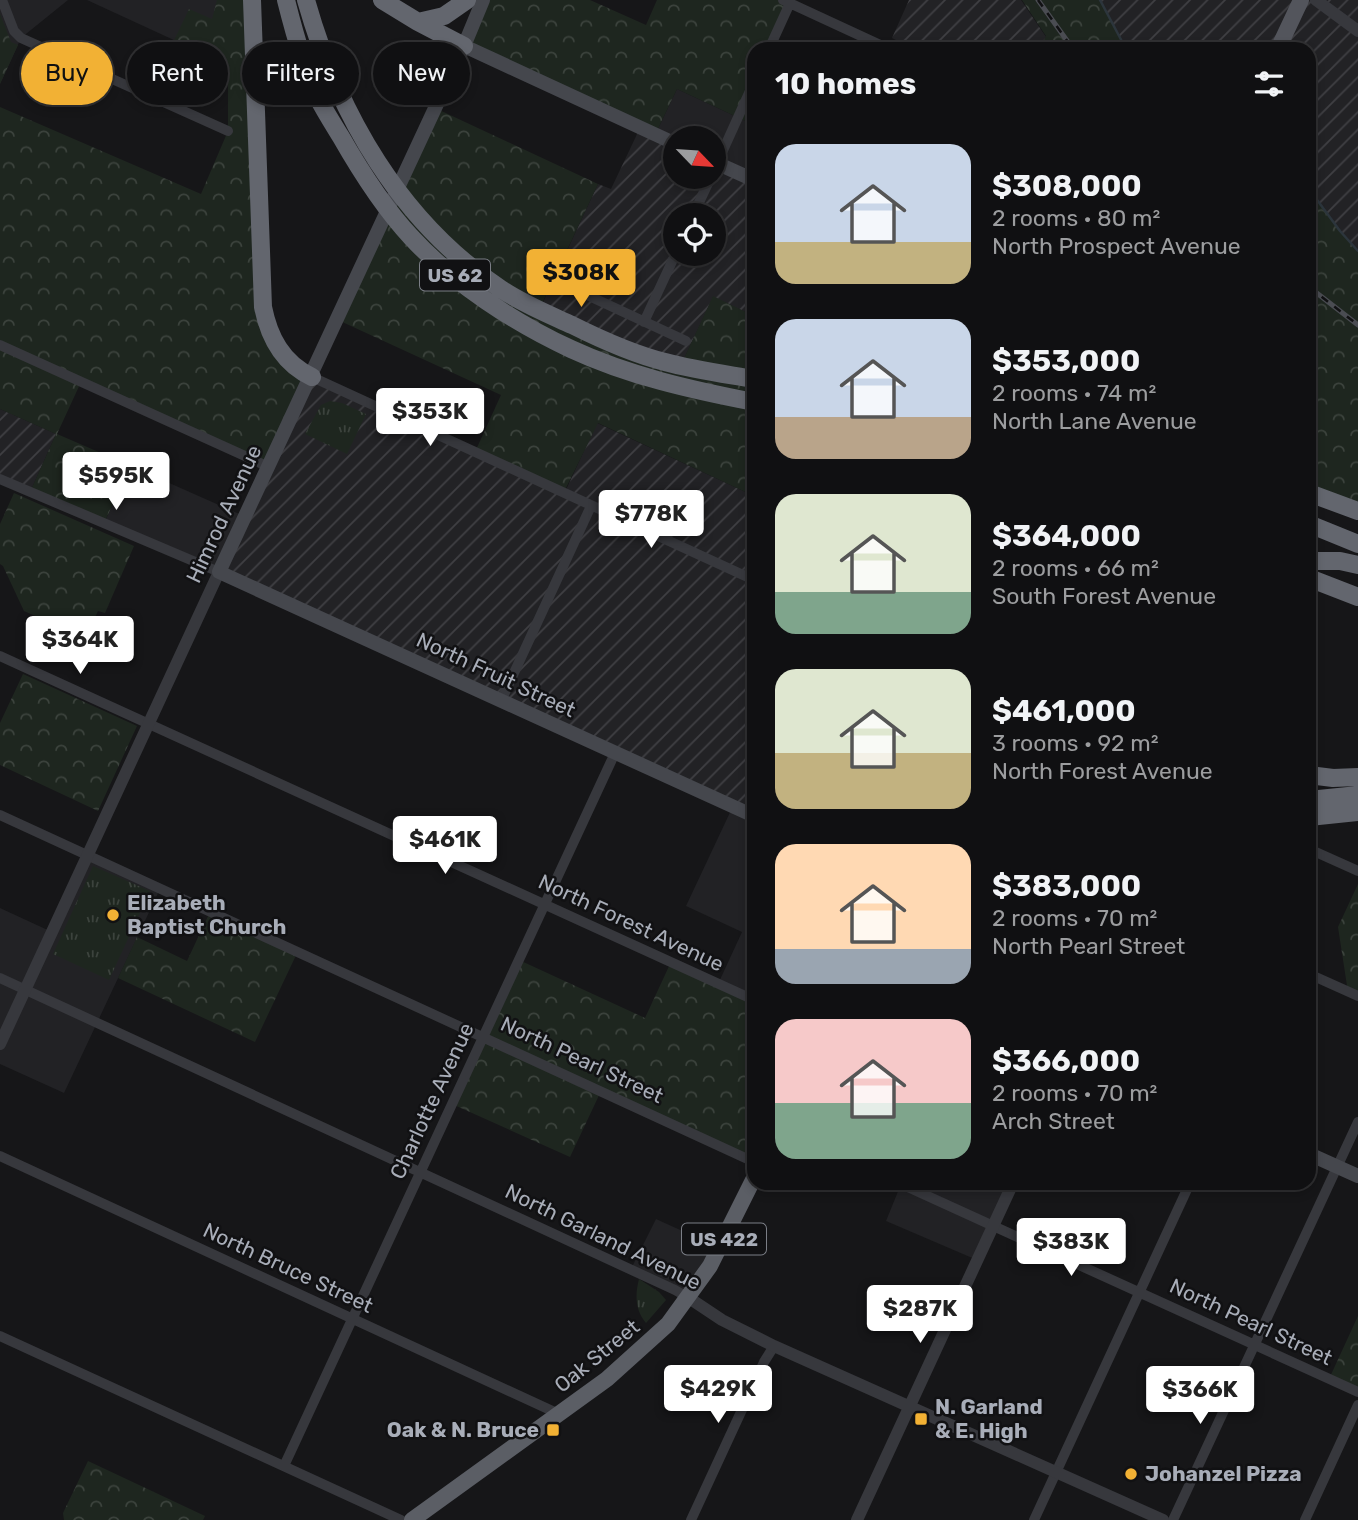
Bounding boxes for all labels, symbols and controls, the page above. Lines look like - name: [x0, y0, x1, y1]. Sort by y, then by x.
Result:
- chip: Buy: [21, 42, 113, 105]
- chip: Rent: [127, 42, 228, 105]
- chip: Filters: [242, 42, 359, 105]
- chip: New: [373, 42, 470, 105]
- icon: filters: [1250, 65, 1288, 103]
- text: 10 homes: [775, 66, 916, 102]
- north arrow: [663, 126, 726, 189]
- map controls: [663, 126, 726, 266]
- text: $308,000: [992, 168, 1142, 204]
- icon: home: [831, 172, 915, 256]
- button: locate: [663, 203, 726, 266]
- text: 2 rooms · 80 m²: [992, 204, 1160, 232]
- text: North Prospect Avenue: [992, 232, 1241, 260]
- pin: $308K: [532, 250, 630, 309]
- text: $308K: [543, 258, 619, 286]
- road number: US 62: [420, 260, 490, 290]
- text: $353,000: [992, 343, 1140, 379]
- icon: home: [831, 347, 915, 431]
- text: 2 rooms · 74 m²: [992, 379, 1156, 407]
- pin: $353K: [381, 388, 479, 448]
- text: $353K: [392, 397, 468, 425]
- text: North Lane Avenue: [992, 407, 1197, 435]
- street label: Himrod Avenue: [181, 441, 266, 587]
- pin: $595K: [67, 452, 165, 512]
- text: $595K: [78, 461, 154, 489]
- pin: $778K: [602, 490, 700, 550]
- text: $778K: [615, 499, 687, 527]
- text: $364,000: [992, 518, 1141, 554]
- icon: home: [831, 522, 915, 606]
- text: 2 rooms · 66 m²: [992, 554, 1159, 582]
- text: South Forest Avenue: [992, 582, 1216, 610]
- pin: $364K: [31, 616, 129, 676]
- text: $364K: [42, 625, 118, 653]
- street label: North Fruit Street: [413, 627, 580, 722]
- text: $461,000: [992, 693, 1136, 729]
- icon: home: [831, 697, 915, 781]
- text: 3 rooms · 92 m²: [992, 729, 1158, 757]
- text: North Forest Avenue: [992, 757, 1213, 785]
- pin: $461K: [396, 816, 494, 876]
- text: $461K: [409, 825, 481, 853]
- text: $383,000: [992, 868, 1141, 904]
- street label: North Forest Avenue: [535, 869, 728, 976]
- icon: home: [831, 872, 915, 956]
- place label: Elizabeth Baptist Church: [127, 890, 286, 939]
- text: 2 rooms · 70 m²: [992, 904, 1157, 932]
- marker: Elizabeth Baptist Church: [105, 907, 121, 923]
- text: North Pearl Street: [992, 932, 1185, 960]
- street label: North Pearl Street: [497, 1011, 667, 1108]
- street label: Charlotte Avenue: [384, 1019, 479, 1183]
- text: $366,000: [992, 1043, 1140, 1079]
- icon: home: [831, 1047, 915, 1131]
- text: 2 rooms · 70 m²: [992, 1079, 1157, 1107]
- text: Arch Street: [992, 1107, 1115, 1135]
- street label: North Garland Avenue: [501, 1178, 705, 1295]
- street label: North Bruce Street: [199, 1217, 377, 1318]
- pin: $383K: [1022, 1218, 1120, 1278]
- road number: US 422: [682, 1224, 766, 1254]
- text: $383K: [1033, 1227, 1109, 1255]
- street label: North Pearl Street: [1166, 1273, 1336, 1370]
- pin: $287K: [871, 1286, 969, 1345]
- text: $287K: [883, 1294, 957, 1322]
- street label: Oak Street: [549, 1314, 644, 1398]
- pin: $429K: [669, 1366, 767, 1425]
- pin: $366K: [1151, 1366, 1249, 1426]
- text: $429K: [680, 1374, 756, 1402]
- text: $366K: [1162, 1375, 1238, 1403]
- place label: N. Garland & E. High: [935, 1394, 1043, 1443]
- marker: N. Garland & E. High: [913, 1411, 929, 1427]
- place label: Oak & N. Bruce: [387, 1417, 539, 1442]
- marker: Oak & N. Bruce: [545, 1422, 561, 1438]
- place label: Johanzel Pizza: [1145, 1461, 1302, 1486]
- marker: Johanzel Pizza: [1123, 1466, 1139, 1482]

